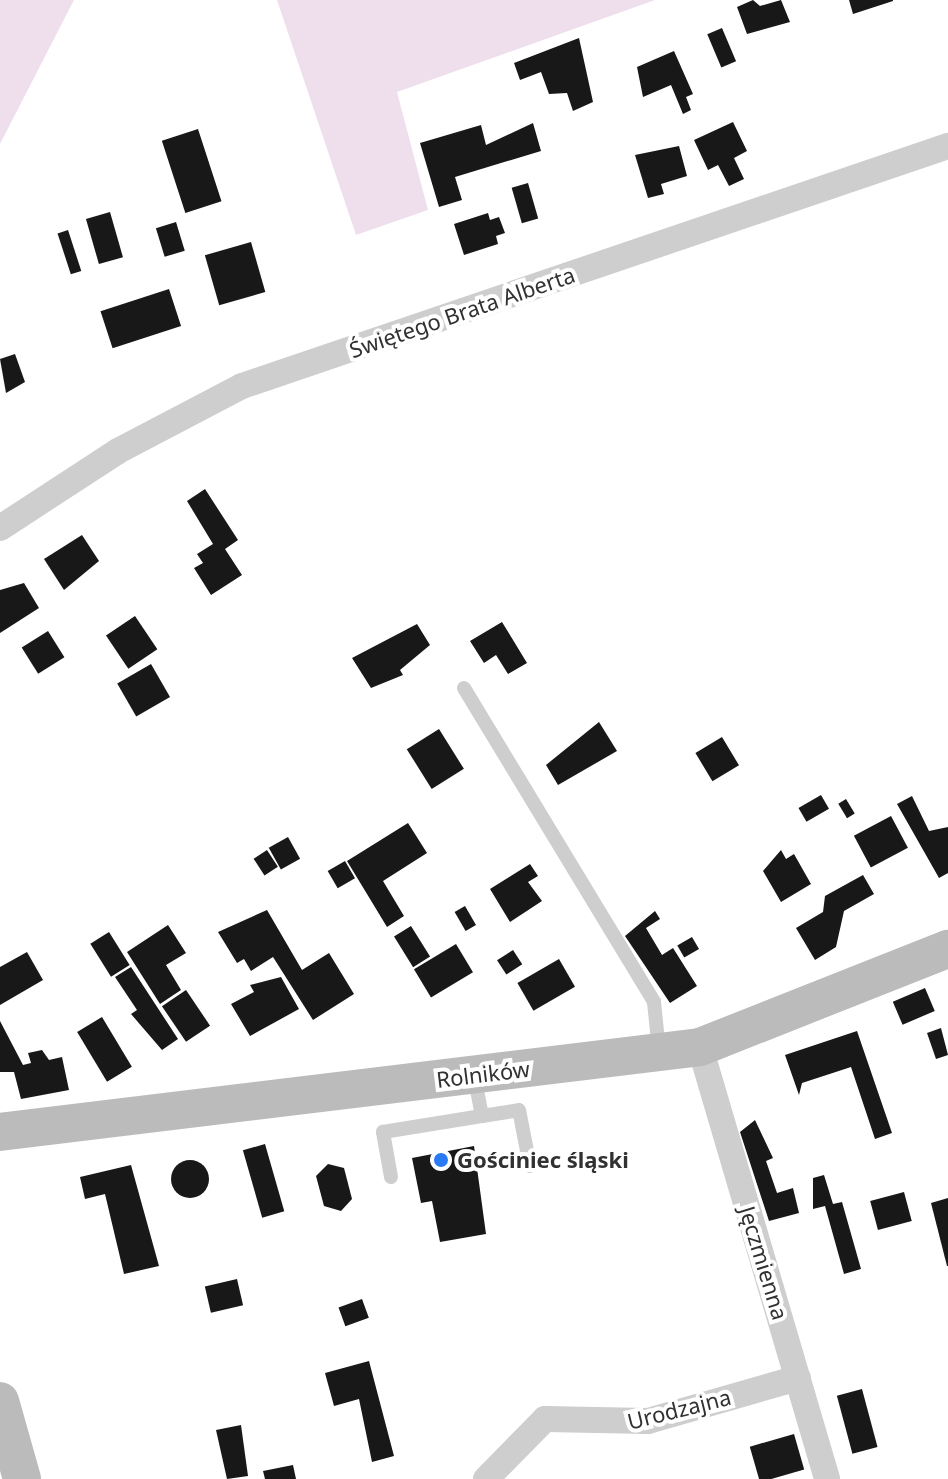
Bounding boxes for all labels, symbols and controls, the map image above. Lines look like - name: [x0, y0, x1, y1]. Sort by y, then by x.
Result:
- street label: Świętego Brata Alberta: [346, 261, 578, 363]
- street label: Rolników: [435, 1055, 531, 1093]
- place label: Gościniec śląski: [457, 1147, 629, 1173]
- marker: Gościniec śląski: [432, 1151, 450, 1169]
- street label: Jęczmienna: [734, 1203, 794, 1323]
- street label: Urodzajna: [624, 1383, 734, 1435]

